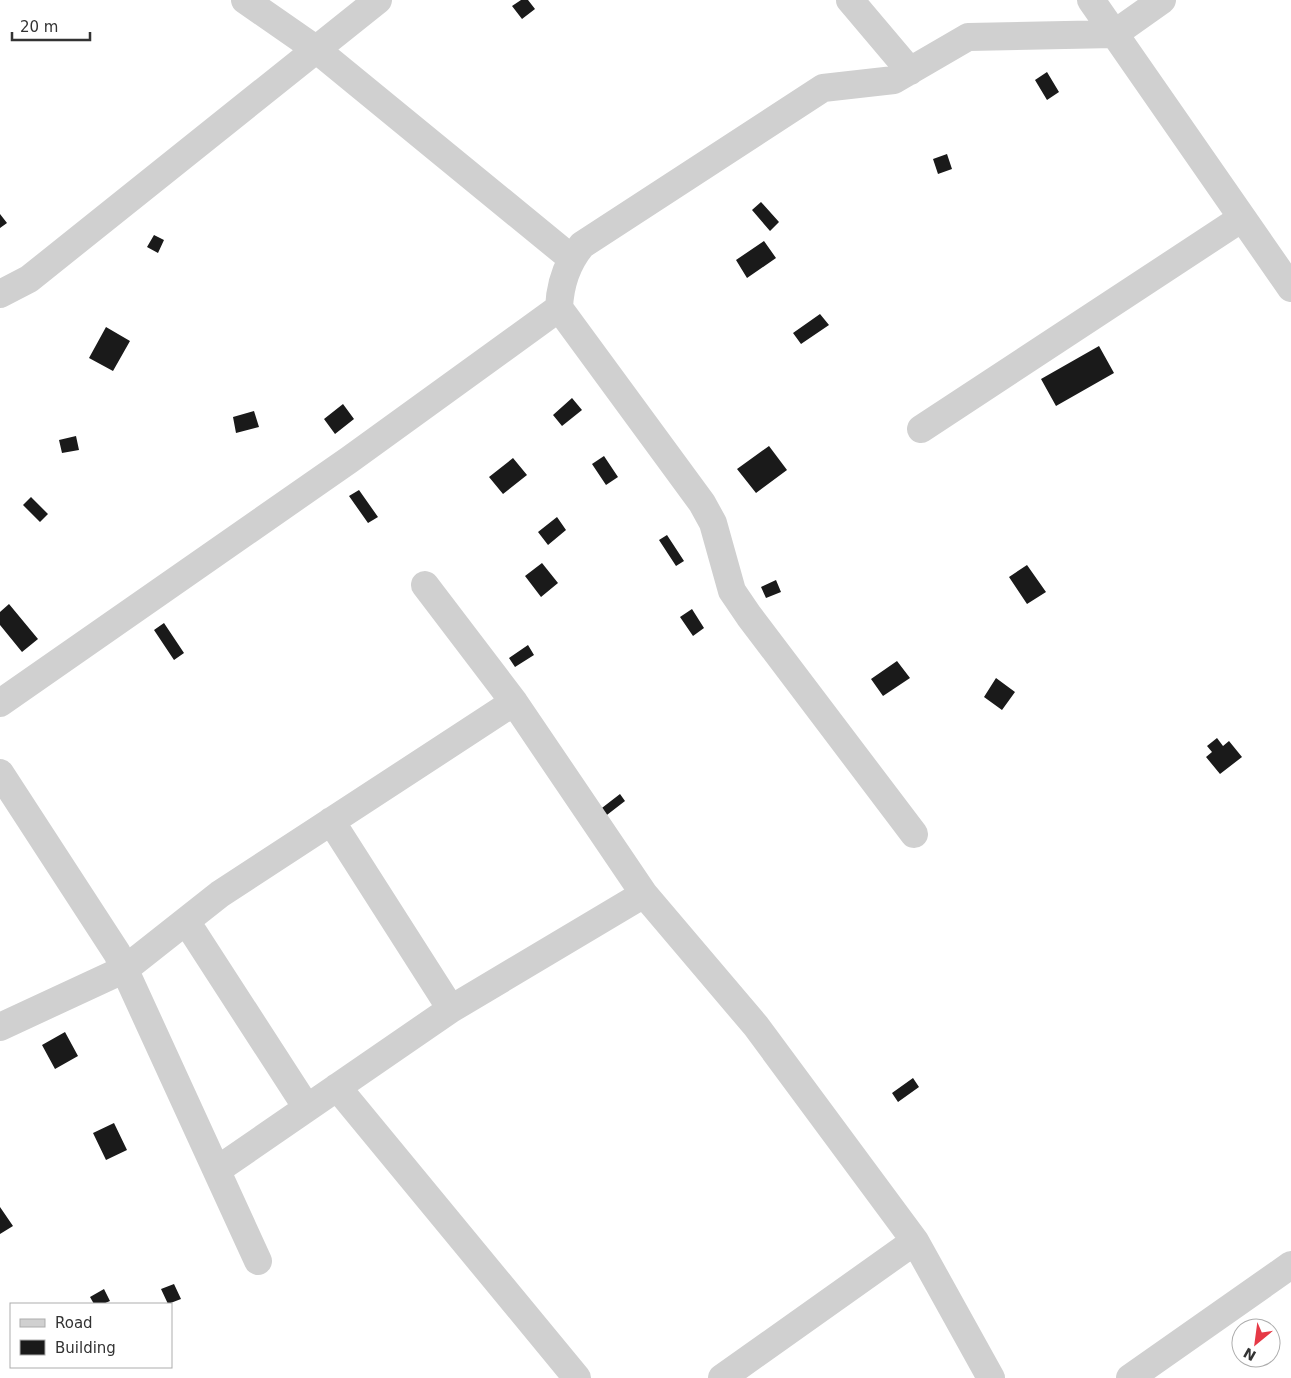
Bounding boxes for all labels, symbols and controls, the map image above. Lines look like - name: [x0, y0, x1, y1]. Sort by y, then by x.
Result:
- scale bar: [12, 10, 90, 42]
- text: 20 m: [20, 18, 58, 36]
- legend: [10, 1303, 172, 1368]
- text: Road: [55, 1314, 93, 1332]
- north arrow: [1231, 1318, 1281, 1368]
- text: Building: [55, 1339, 116, 1357]
- text: N: [1241, 1345, 1259, 1364]

